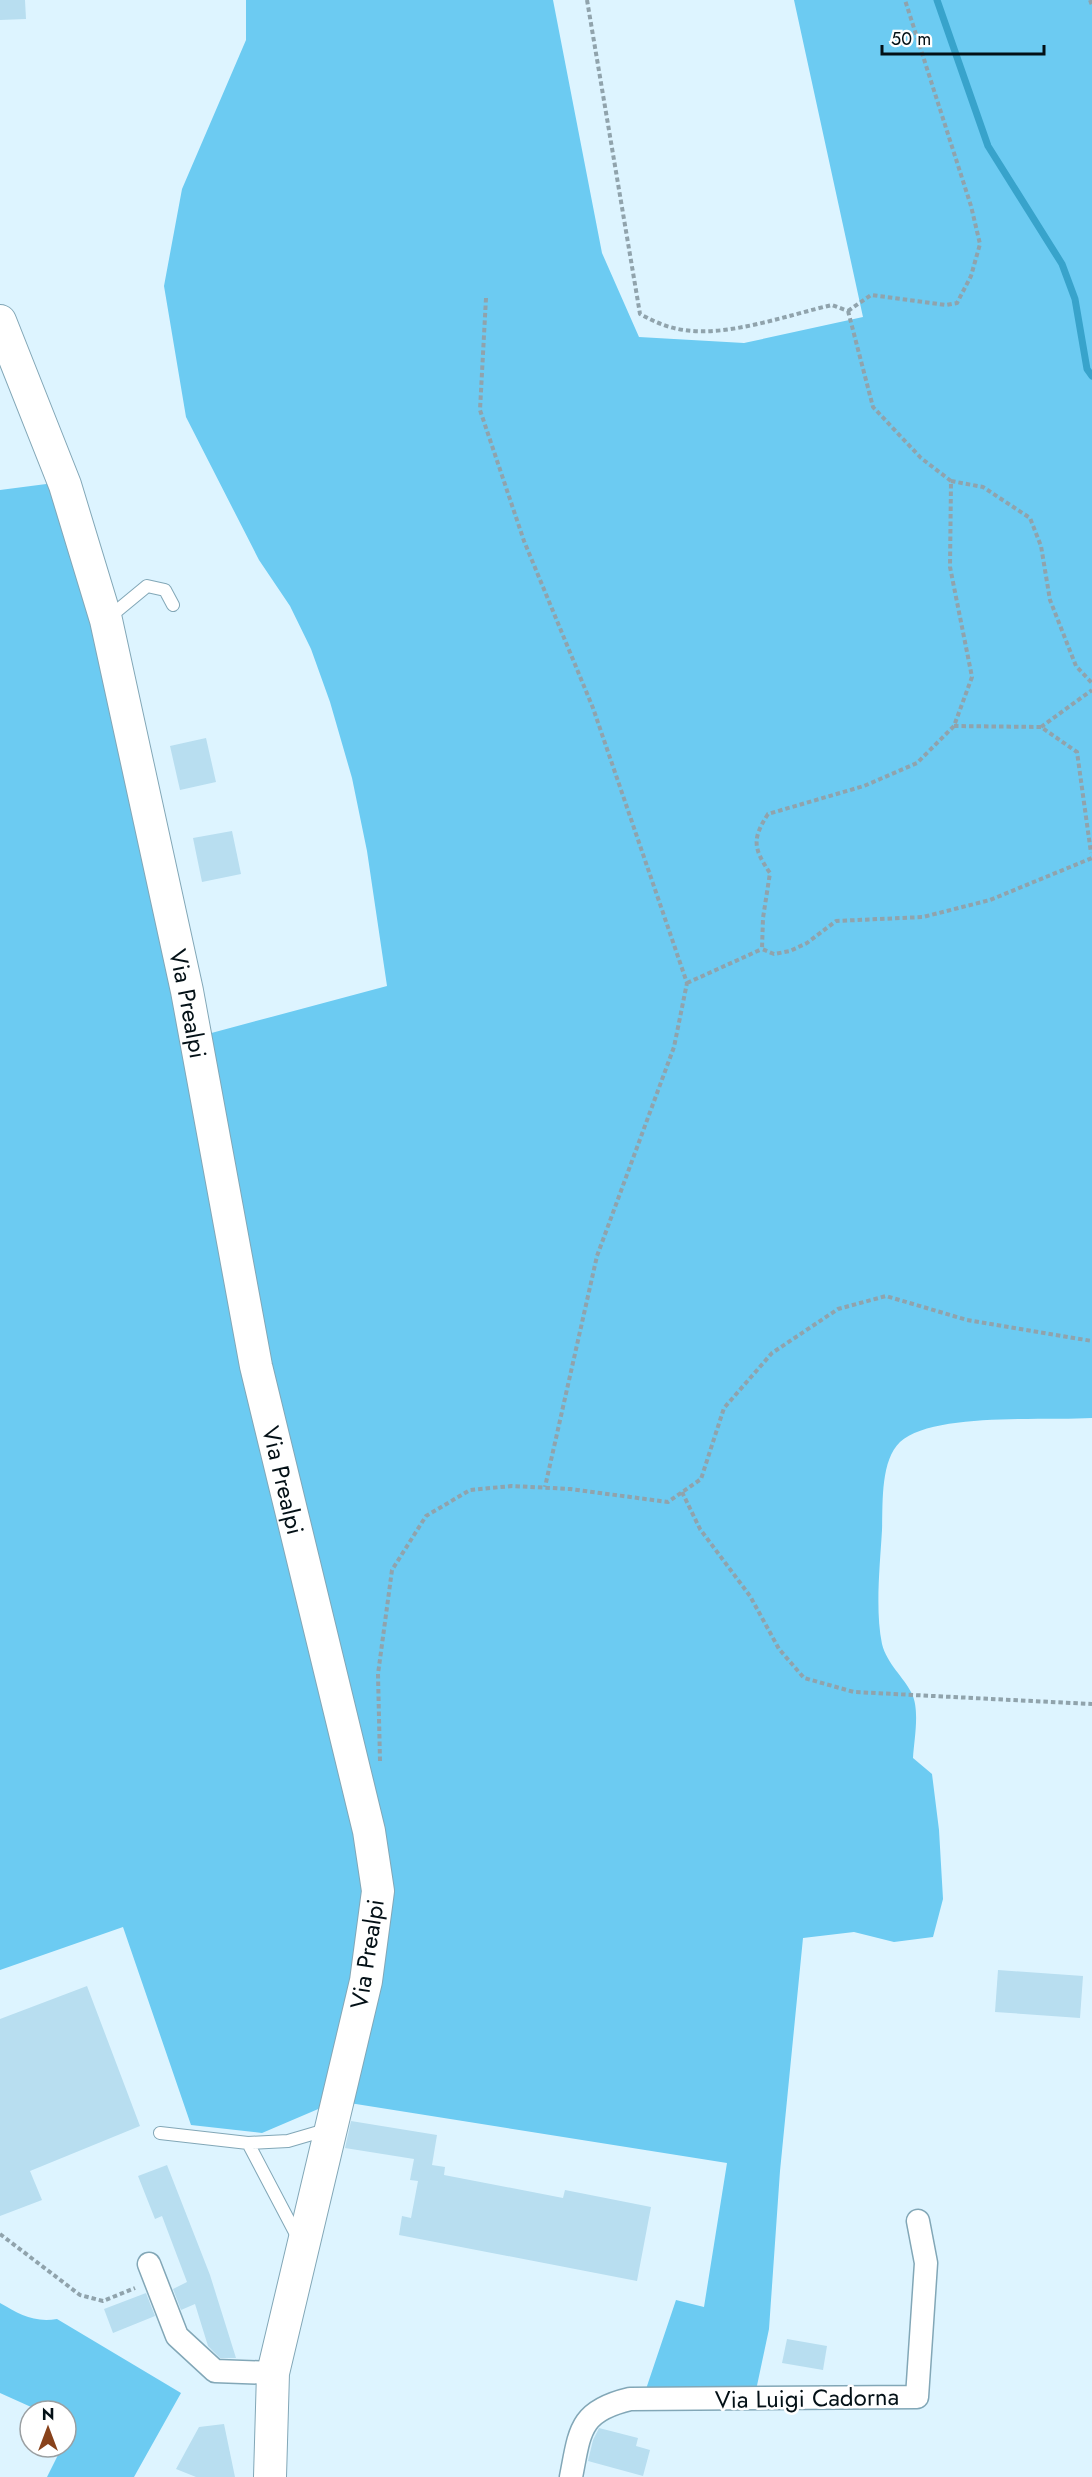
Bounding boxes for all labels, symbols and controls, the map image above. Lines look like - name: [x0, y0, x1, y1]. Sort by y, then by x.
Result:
- scale bar: [882, 18, 1044, 56]
- text: 50 m: [891, 26, 931, 52]
- street label: Via Prealpi: [161, 946, 217, 1061]
- street label: Via Prealpi: [254, 1422, 314, 1538]
- street label: Via Prealpi: [341, 1897, 393, 2011]
- street label: Via Luigi Cadorna: [715, 2379, 899, 2417]
- north arrow: [18, 2399, 78, 2459]
- text: N: [42, 2403, 54, 2426]

